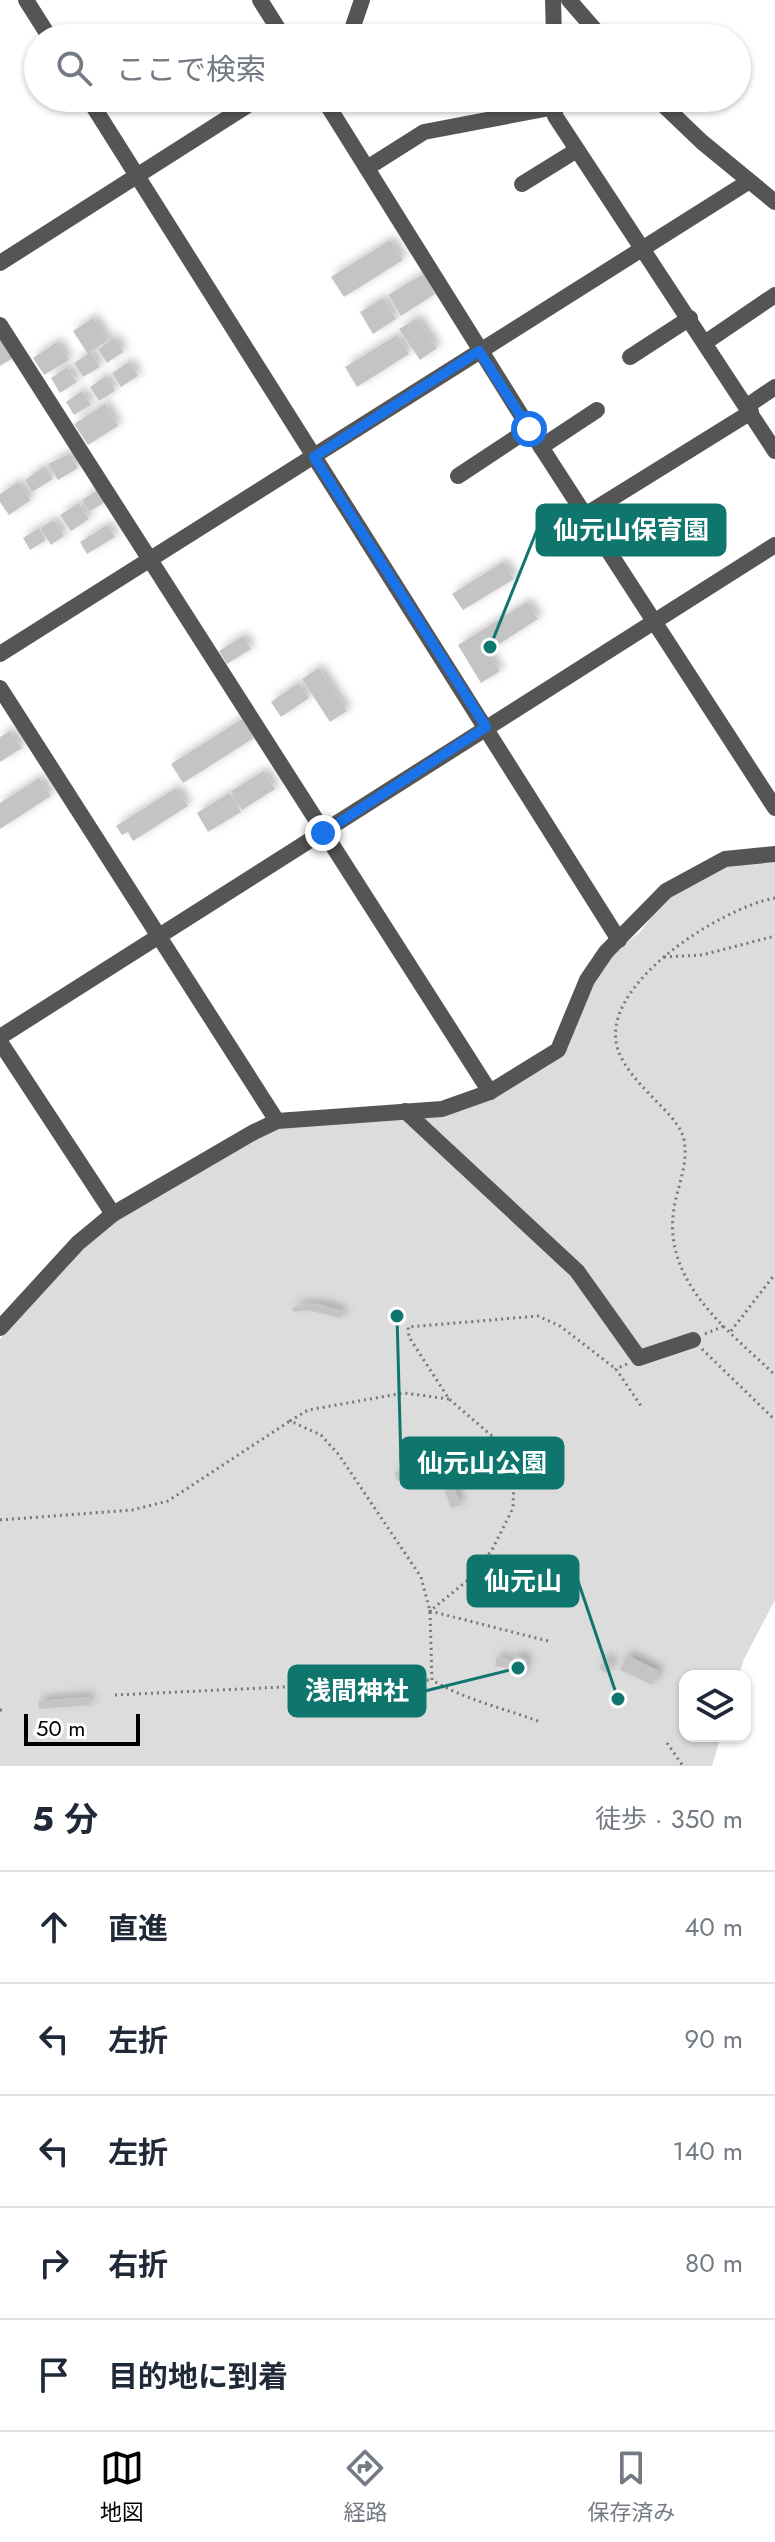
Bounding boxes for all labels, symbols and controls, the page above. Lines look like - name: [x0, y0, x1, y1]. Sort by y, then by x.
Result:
- search box: [24, 24, 751, 112]
- icon: search: [52, 46, 96, 90]
- text: ここで検索: [116, 48, 266, 91]
- route start: [511, 411, 547, 447]
- callout: 仙元山保育園: [537, 505, 725, 555]
- text: 仙元山保育園: [553, 511, 709, 549]
- route end: [305, 815, 341, 851]
- callout: 仙元山公園: [401, 1438, 563, 1488]
- text: 仙元山公園: [417, 1444, 547, 1482]
- callout: 仙元山: [468, 1556, 578, 1606]
- text: 仙元山: [484, 1562, 562, 1600]
- callout: 浅間神社: [289, 1666, 425, 1716]
- map controls: [679, 1670, 751, 1742]
- button: layers: [679, 1670, 751, 1742]
- text: 浅間神社: [305, 1672, 409, 1710]
- scale bar: [24, 1710, 140, 1746]
- text: 50 m: [36, 1712, 85, 1744]
- text: 5 分: [32, 1795, 98, 1844]
- text: 徒歩 · 350 m: [595, 1800, 743, 1838]
- icon: ahead: [32, 1905, 76, 1949]
- text: 直進: [108, 1907, 168, 1950]
- text: 40 m: [684, 1908, 743, 1946]
- icon: left: [32, 2017, 76, 2061]
- text: 左折: [108, 2019, 168, 2062]
- text: 90 m: [684, 2020, 743, 2058]
- icon: left: [32, 2129, 76, 2173]
- text: 左折: [108, 2131, 168, 2174]
- text: 140 m: [672, 2132, 743, 2170]
- icon: right: [32, 2241, 76, 2285]
- text: 右折: [108, 2243, 168, 2286]
- text: 80 m: [685, 2244, 743, 2282]
- icon: arrive: [32, 2353, 76, 2397]
- text: 目的地に到着: [108, 2355, 288, 2398]
- tab: 地図: [100, 2446, 144, 2528]
- tab: 経路: [343, 2446, 387, 2528]
- tab: 保存済み: [587, 2446, 675, 2528]

